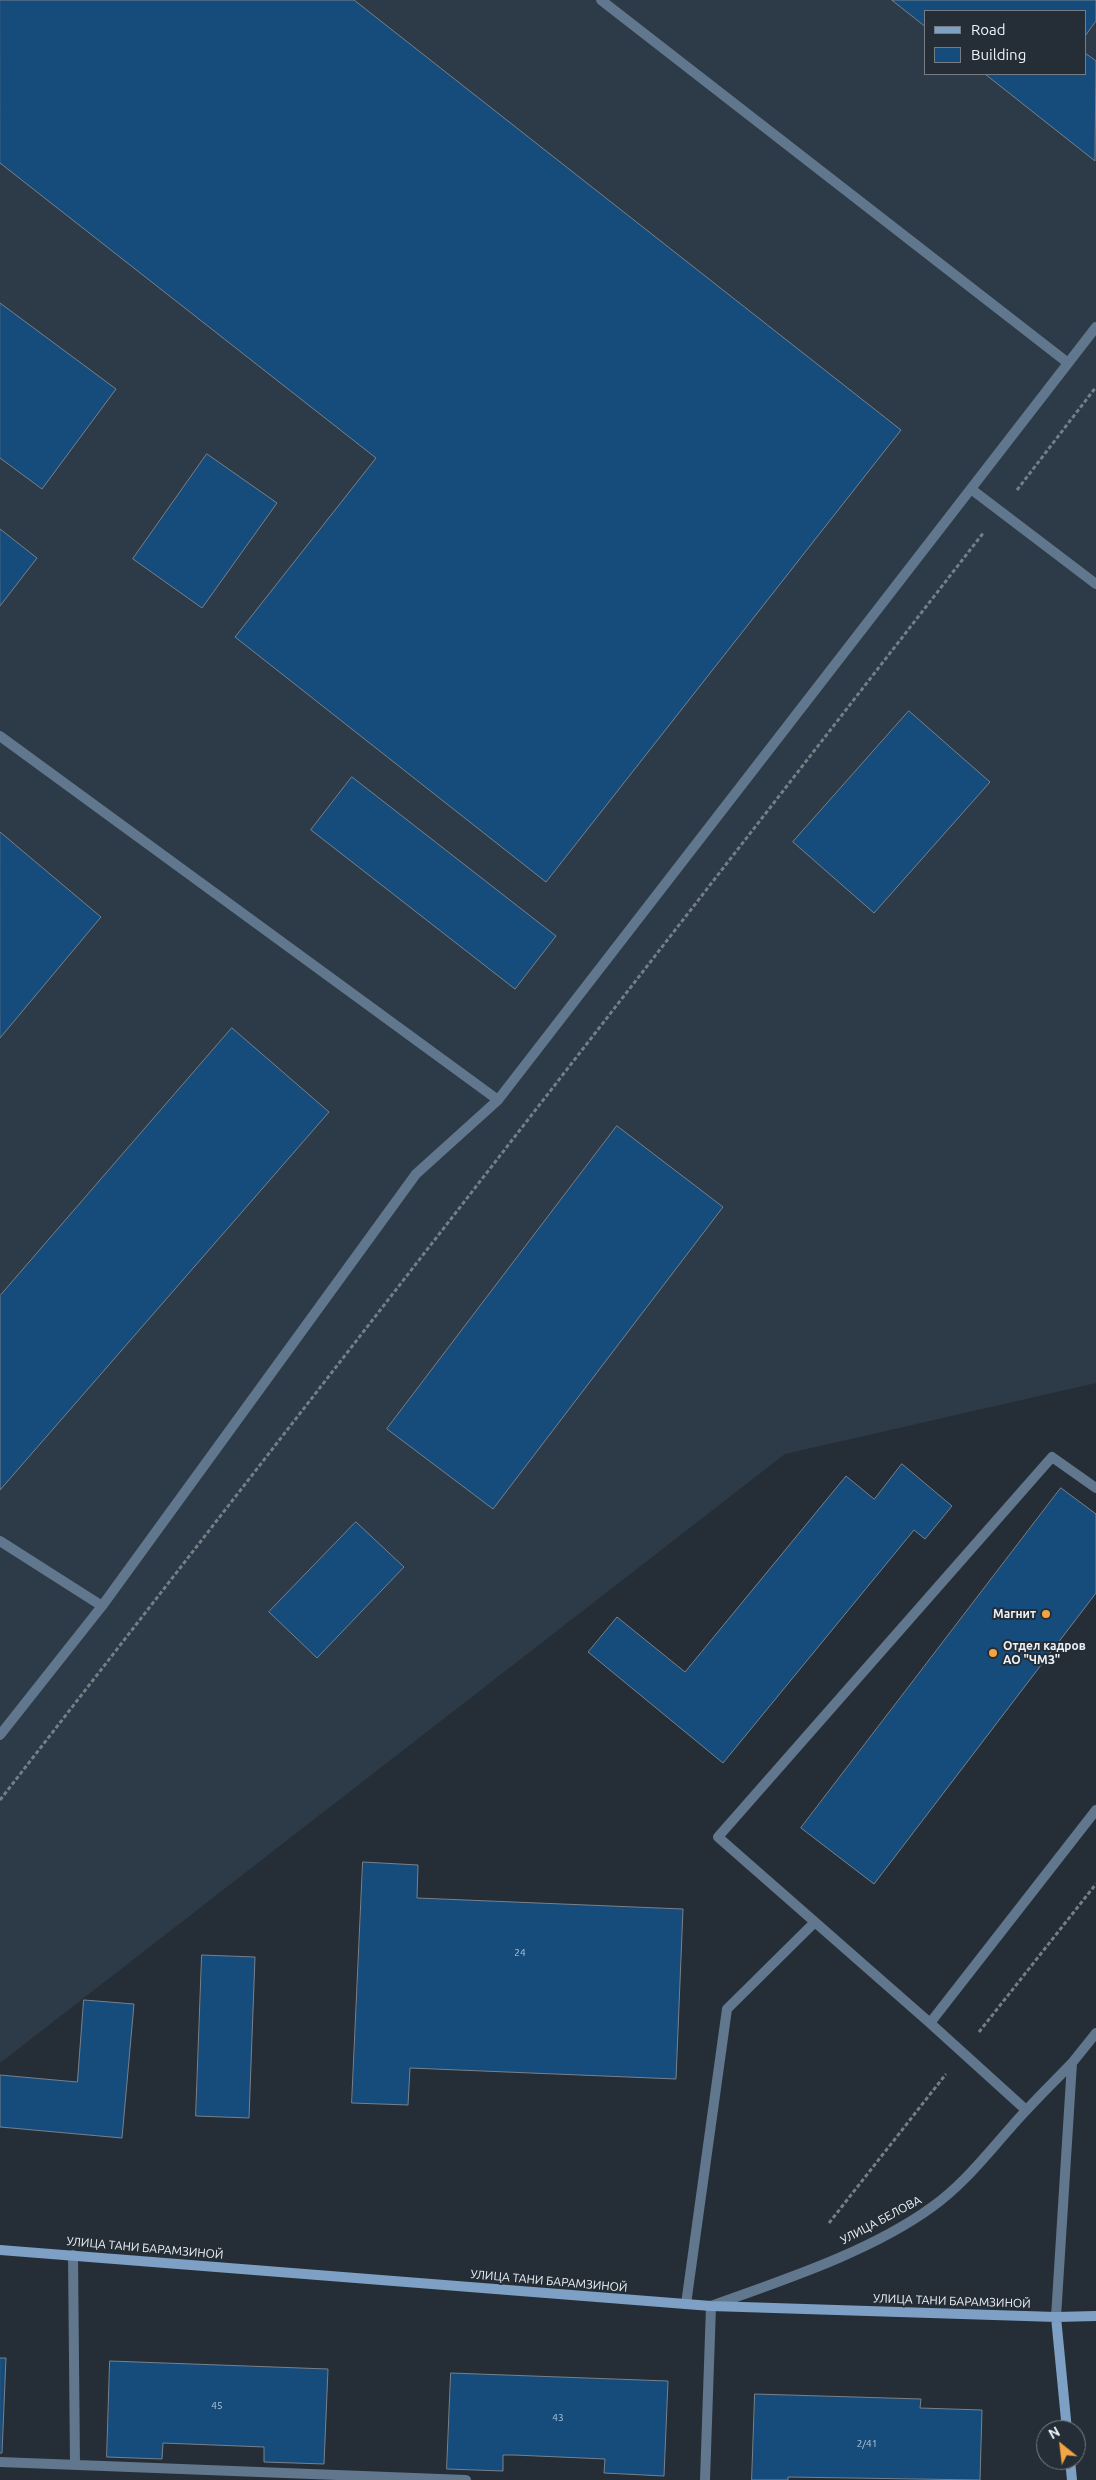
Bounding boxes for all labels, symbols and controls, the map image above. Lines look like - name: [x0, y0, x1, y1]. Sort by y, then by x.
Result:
- legend: [924, 10, 1086, 75]
- text: Road: [971, 21, 1006, 38]
- text: Building: [971, 46, 1026, 63]
- place label: Магнит: [993, 1607, 1036, 1621]
- marker: Магнит: [1040, 1608, 1052, 1620]
- place label: Отдел кадров АО "ЧМЗ": [1003, 1639, 1086, 1667]
- marker: Отдел кадров АО "ЧМЗ": [987, 1647, 999, 1659]
- house number: 24: [514, 1947, 526, 1959]
- street label: УЛИЦА БЕЛОВА: [838, 2193, 924, 2247]
- street label: УЛИЦА ТАНИ БАРАМЗИНОЙ: [66, 2234, 224, 2262]
- street label: УЛИЦА ТАНИ БАРАМЗИНОЙ: [470, 2267, 628, 2295]
- street label: УЛИЦА ТАНИ БАРАМЗИНОЙ: [873, 2291, 1031, 2311]
- house number: 45: [211, 2400, 223, 2412]
- house number: 43: [552, 2412, 564, 2424]
- north arrow: [1036, 2420, 1086, 2470]
- text: N: [1046, 2423, 1063, 2442]
- house number: 2/41: [857, 2438, 877, 2450]

